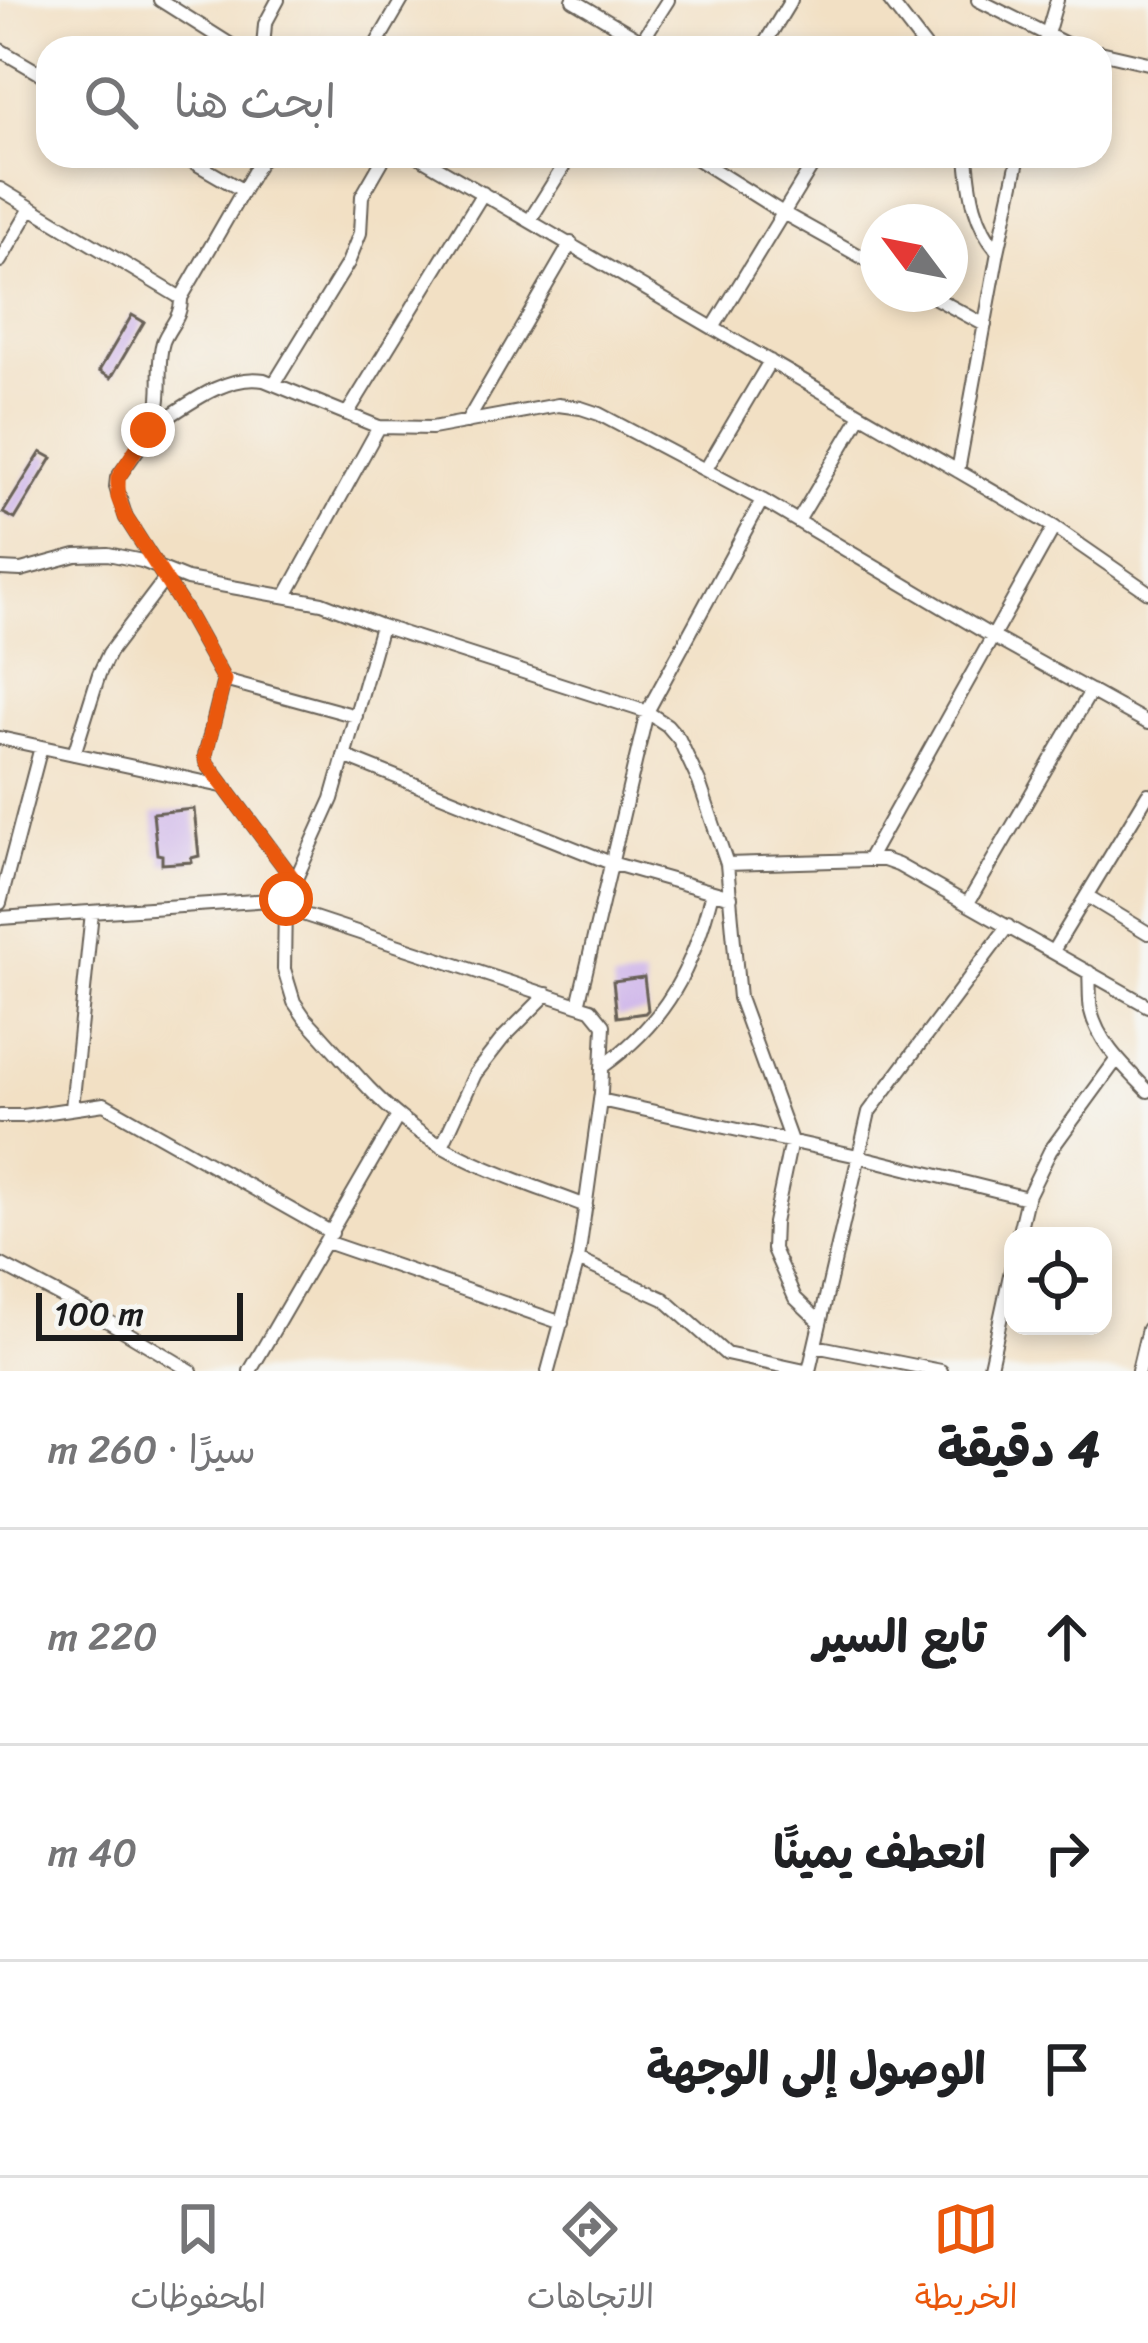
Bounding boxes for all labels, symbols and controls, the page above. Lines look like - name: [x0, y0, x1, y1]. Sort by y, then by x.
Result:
- search box: [36, 36, 1112, 168]
- text: ابحث هنا: [174, 62, 336, 142]
- icon: search: [78, 69, 144, 135]
- north arrow: [860, 204, 968, 312]
- route end: [121, 403, 175, 457]
- route start: [259, 872, 313, 926]
- map controls: [1004, 1227, 1112, 1335]
- button: locate: [1004, 1227, 1112, 1335]
- text: 100 m: [54, 1285, 144, 1343]
- scale bar: [36, 1287, 243, 1340]
- text: 4 دقيقة: [937, 1404, 1100, 1494]
- text: سيرًا · 260 m: [48, 1415, 256, 1484]
- text: تابع السير: [814, 1597, 986, 1677]
- text: 220 m: [48, 1602, 158, 1671]
- icon: ahead: [1034, 1604, 1100, 1670]
- text: انعطف يمينًا: [773, 1813, 986, 1893]
- text: 40 m: [48, 1818, 137, 1887]
- icon: right: [1034, 1820, 1100, 1886]
- text: الوصول إلى الوجهة: [646, 2029, 986, 2109]
- icon: arrive: [1034, 2036, 1100, 2102]
- tab: المحفوظات: [130, 2196, 266, 2326]
- tab: الاتجاهات: [527, 2196, 654, 2326]
- tab: الخريطة: [915, 2196, 1018, 2326]

